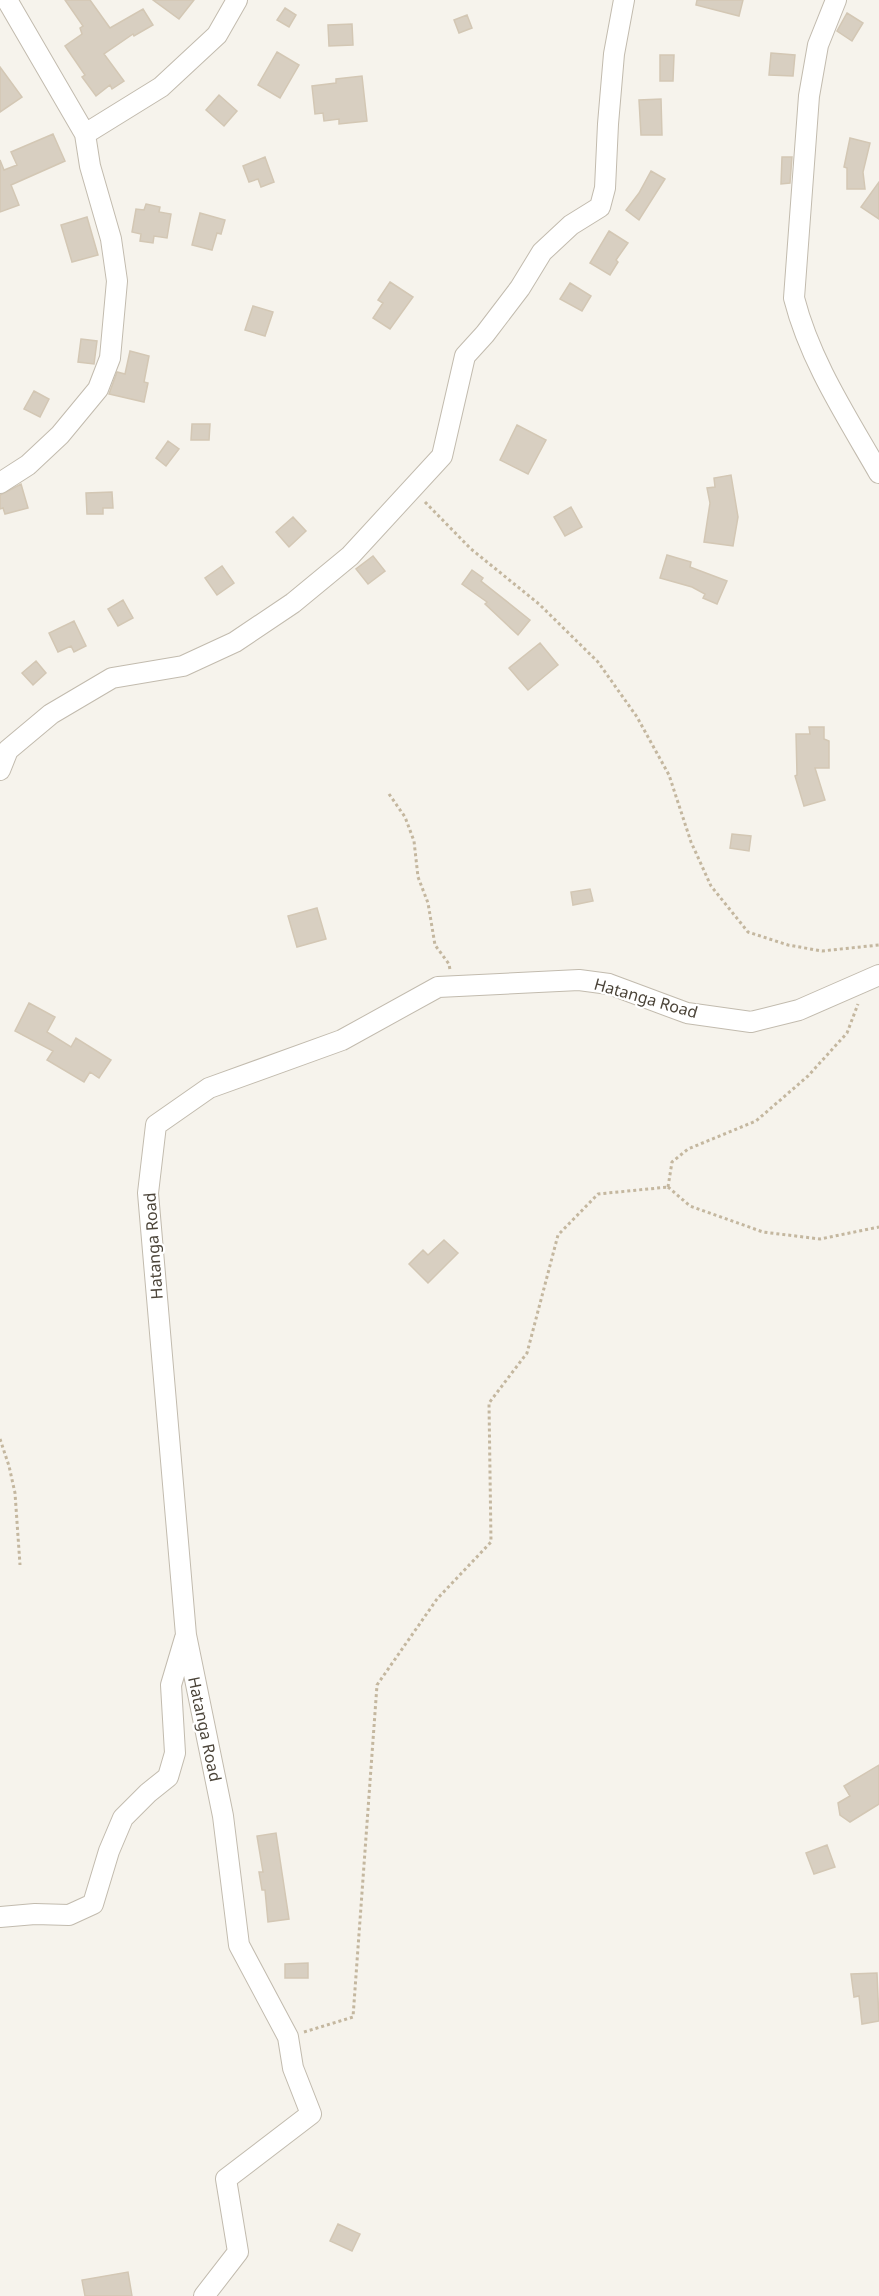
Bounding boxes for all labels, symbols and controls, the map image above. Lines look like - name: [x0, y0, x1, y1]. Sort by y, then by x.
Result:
- street label: Hatanga Road: [592, 973, 700, 1023]
- street label: Hatanga Road: [138, 1192, 168, 1300]
- street label: Hatanga Road: [183, 1674, 227, 1784]

